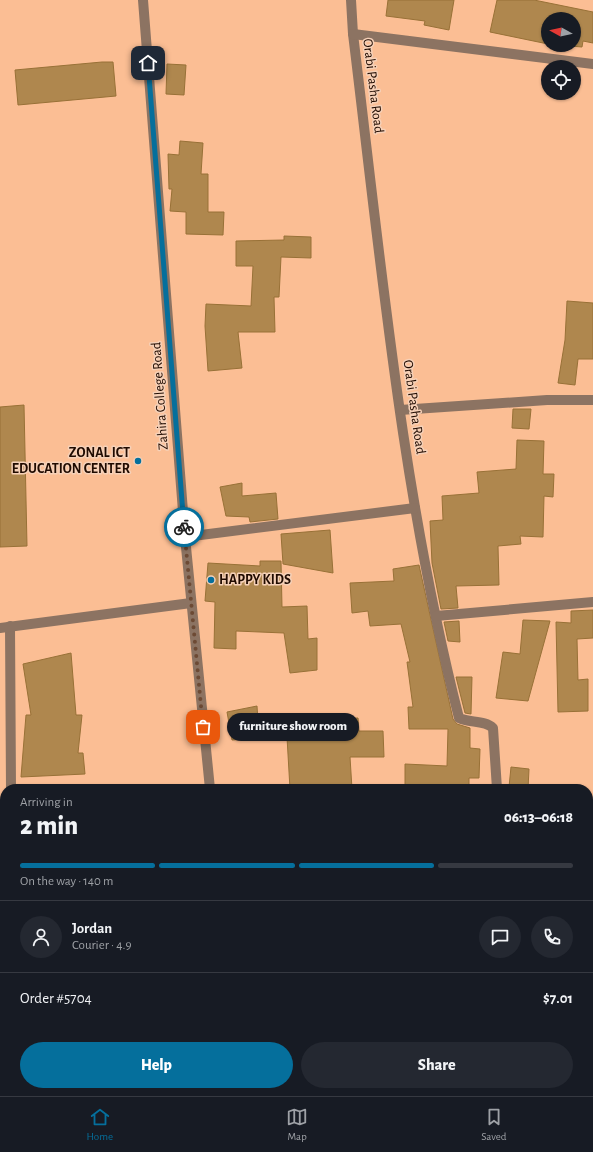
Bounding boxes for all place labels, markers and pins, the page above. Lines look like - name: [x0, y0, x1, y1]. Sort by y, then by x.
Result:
- pin: [131, 46, 165, 80]
- place label: ZONAL ICT EDUCATION CENTER: [12, 446, 130, 476]
- marker: ZONAL ICT EDUCATION CENTER: [133, 456, 143, 466]
- place label: HAPPY KIDS: [219, 573, 291, 587]
- marker: HAPPY KIDS: [206, 575, 216, 585]
- pin: [186, 710, 220, 744]
- callout: furniture show room: [227, 713, 359, 741]

